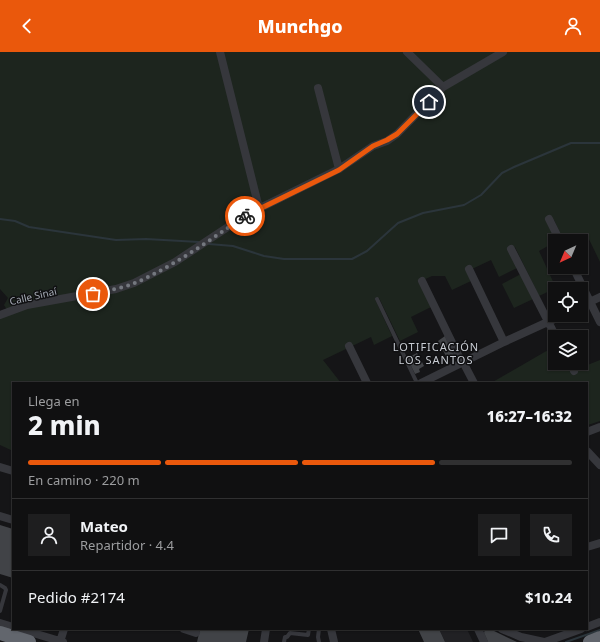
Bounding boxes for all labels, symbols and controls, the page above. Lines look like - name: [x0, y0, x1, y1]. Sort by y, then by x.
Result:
- text: Munchgo: [257, 14, 343, 38]
- icon: back: [16, 15, 38, 37]
- icon: person: [562, 15, 584, 37]
- pin: [412, 85, 446, 119]
- icon: home: [418, 91, 440, 113]
- courier: [225, 196, 265, 236]
- icon: bike: [234, 205, 256, 227]
- north arrow: [548, 234, 588, 274]
- map controls: [548, 234, 588, 370]
- pin: [76, 277, 110, 311]
- button: locate: [548, 282, 588, 322]
- icon: bag: [82, 283, 104, 305]
- street label: Calle Sinaí: [8, 284, 58, 308]
- button: layers: [548, 330, 588, 370]
- district label: LOTIFICACIÓN LOS SANTOS: [393, 339, 479, 367]
- text: Llega en: [28, 392, 80, 410]
- text: 16:27–16:32: [487, 406, 572, 426]
- text: 2 min: [28, 407, 101, 443]
- text: En camino · 220 m: [28, 471, 140, 489]
- button: person: [28, 514, 70, 556]
- button: chat: [478, 514, 520, 556]
- button: phone: [530, 514, 572, 556]
- text: Mateo: [80, 516, 128, 536]
- text: Repartidor · 4.4: [80, 536, 174, 554]
- text: Pedido #2174: [28, 587, 125, 607]
- text: $10.24: [525, 587, 572, 607]

